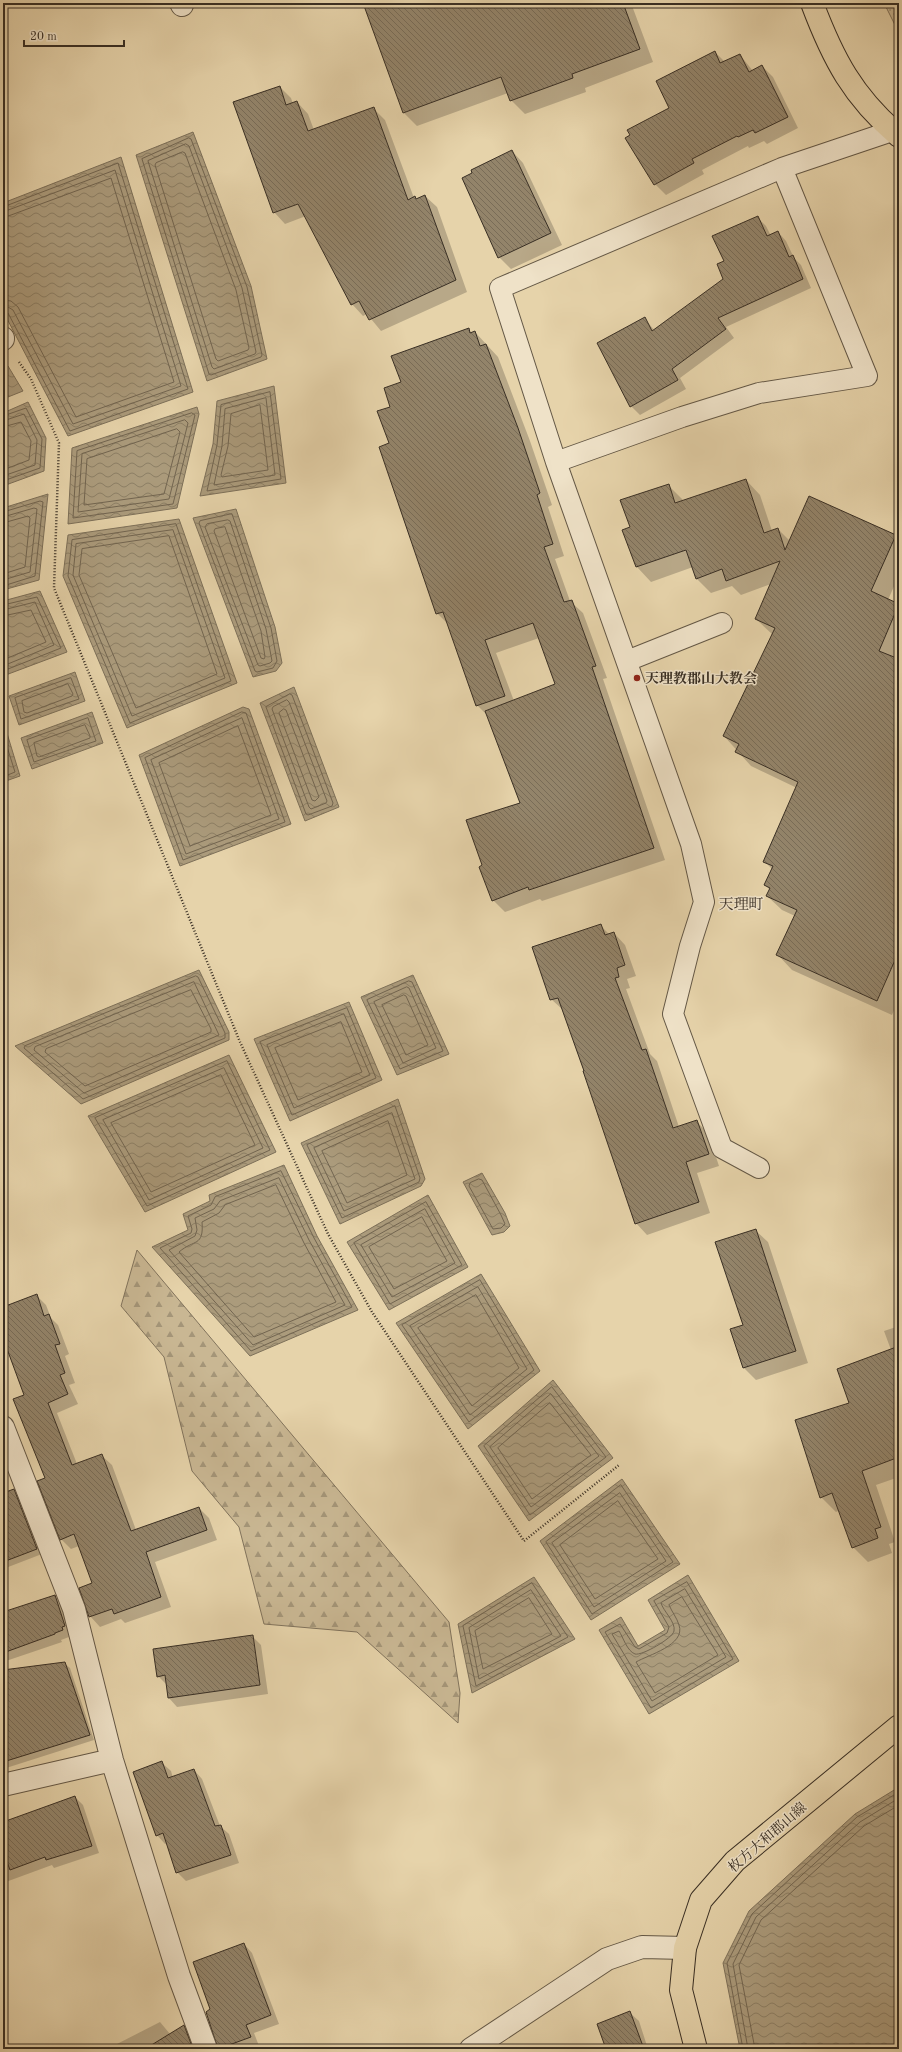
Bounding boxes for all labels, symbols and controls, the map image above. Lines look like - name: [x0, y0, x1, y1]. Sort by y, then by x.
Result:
- scale bar: [24, 22, 124, 48]
- text: 20 m: [30, 31, 57, 43]
- place label: 天理教郡山大教会: [645, 670, 757, 686]
- marker: 天理教郡山大教会: [632, 673, 642, 683]
- district label: 天理町: [718, 896, 764, 913]
- street label: 枚方大和郡山線: [725, 1800, 809, 1875]

